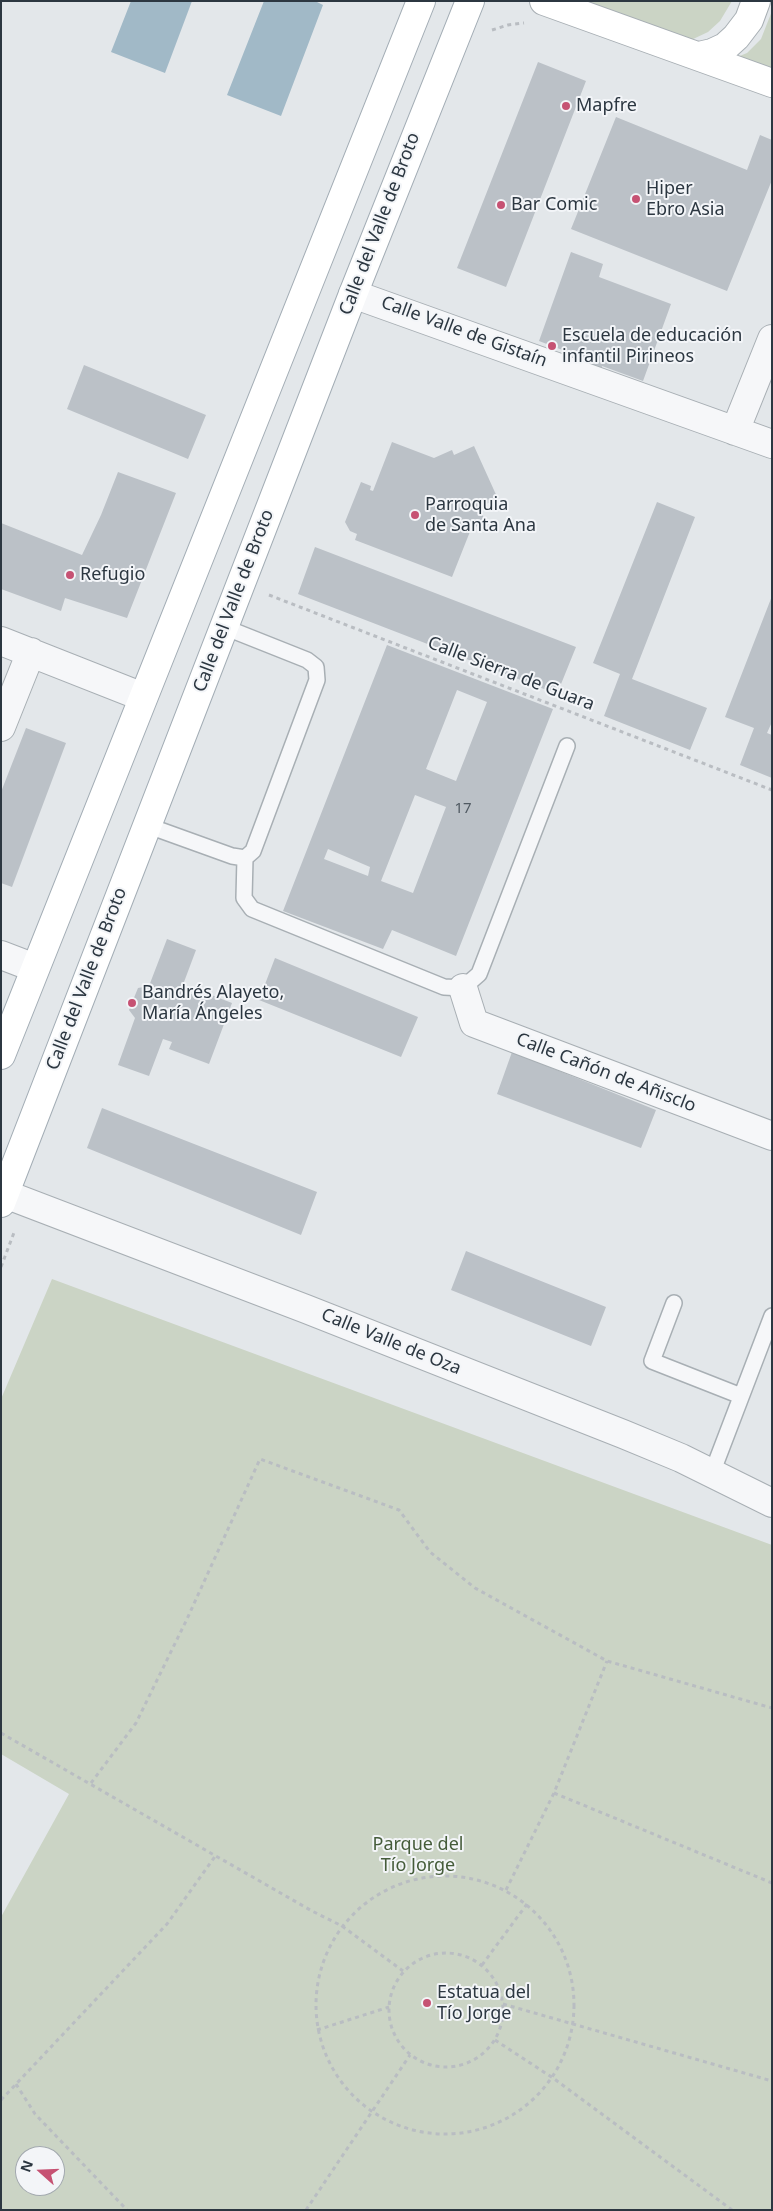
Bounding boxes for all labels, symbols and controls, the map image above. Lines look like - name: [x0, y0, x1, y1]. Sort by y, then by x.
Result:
- place label: Mapfre: [576, 95, 637, 117]
- marker: Mapfre: [560, 100, 572, 112]
- street label: Calle del Valle de Broto: [335, 130, 425, 318]
- place label: Hiper Ebro Asia: [646, 178, 725, 220]
- marker: Hiper Ebro Asia: [630, 193, 642, 205]
- place label: Bar Comic: [511, 194, 597, 216]
- marker: Bar Comic: [495, 199, 507, 211]
- street label: Calle Valle de Gistaín: [378, 292, 550, 372]
- place label: Escuela de educación infantil Pirineos: [562, 325, 742, 368]
- marker: Escuela de educación infantil Pirineos: [546, 340, 558, 352]
- place label: Parroquia de Santa Ana: [425, 494, 536, 536]
- street label: Calle del Valle de Broto: [189, 507, 279, 695]
- marker: Parroquia de Santa Ana: [409, 509, 421, 521]
- place label: Refugio: [80, 564, 145, 586]
- marker: Refugio: [64, 569, 76, 581]
- street label: Calle Sierra de Guara: [425, 632, 597, 716]
- house number: 17: [454, 800, 472, 818]
- street label: Calle del Valle de Broto: [42, 885, 132, 1073]
- place label: Bandrés Alayeto, María Ángeles: [142, 982, 284, 1024]
- marker: Bandrés Alayeto, María Ángeles: [126, 997, 138, 1009]
- street label: Calle Cañón de Añisclo: [513, 1029, 699, 1117]
- street label: Calle Valle de Oza: [318, 1304, 464, 1380]
- park label: Parque del Tío Jorge: [373, 1834, 463, 1876]
- place label: Estatua del Tío Jorge: [437, 1982, 530, 2025]
- marker: Estatua del Tío Jorge: [421, 1997, 433, 2009]
- north arrow: [15, 2146, 65, 2196]
- text: N: [15, 2157, 37, 2175]

